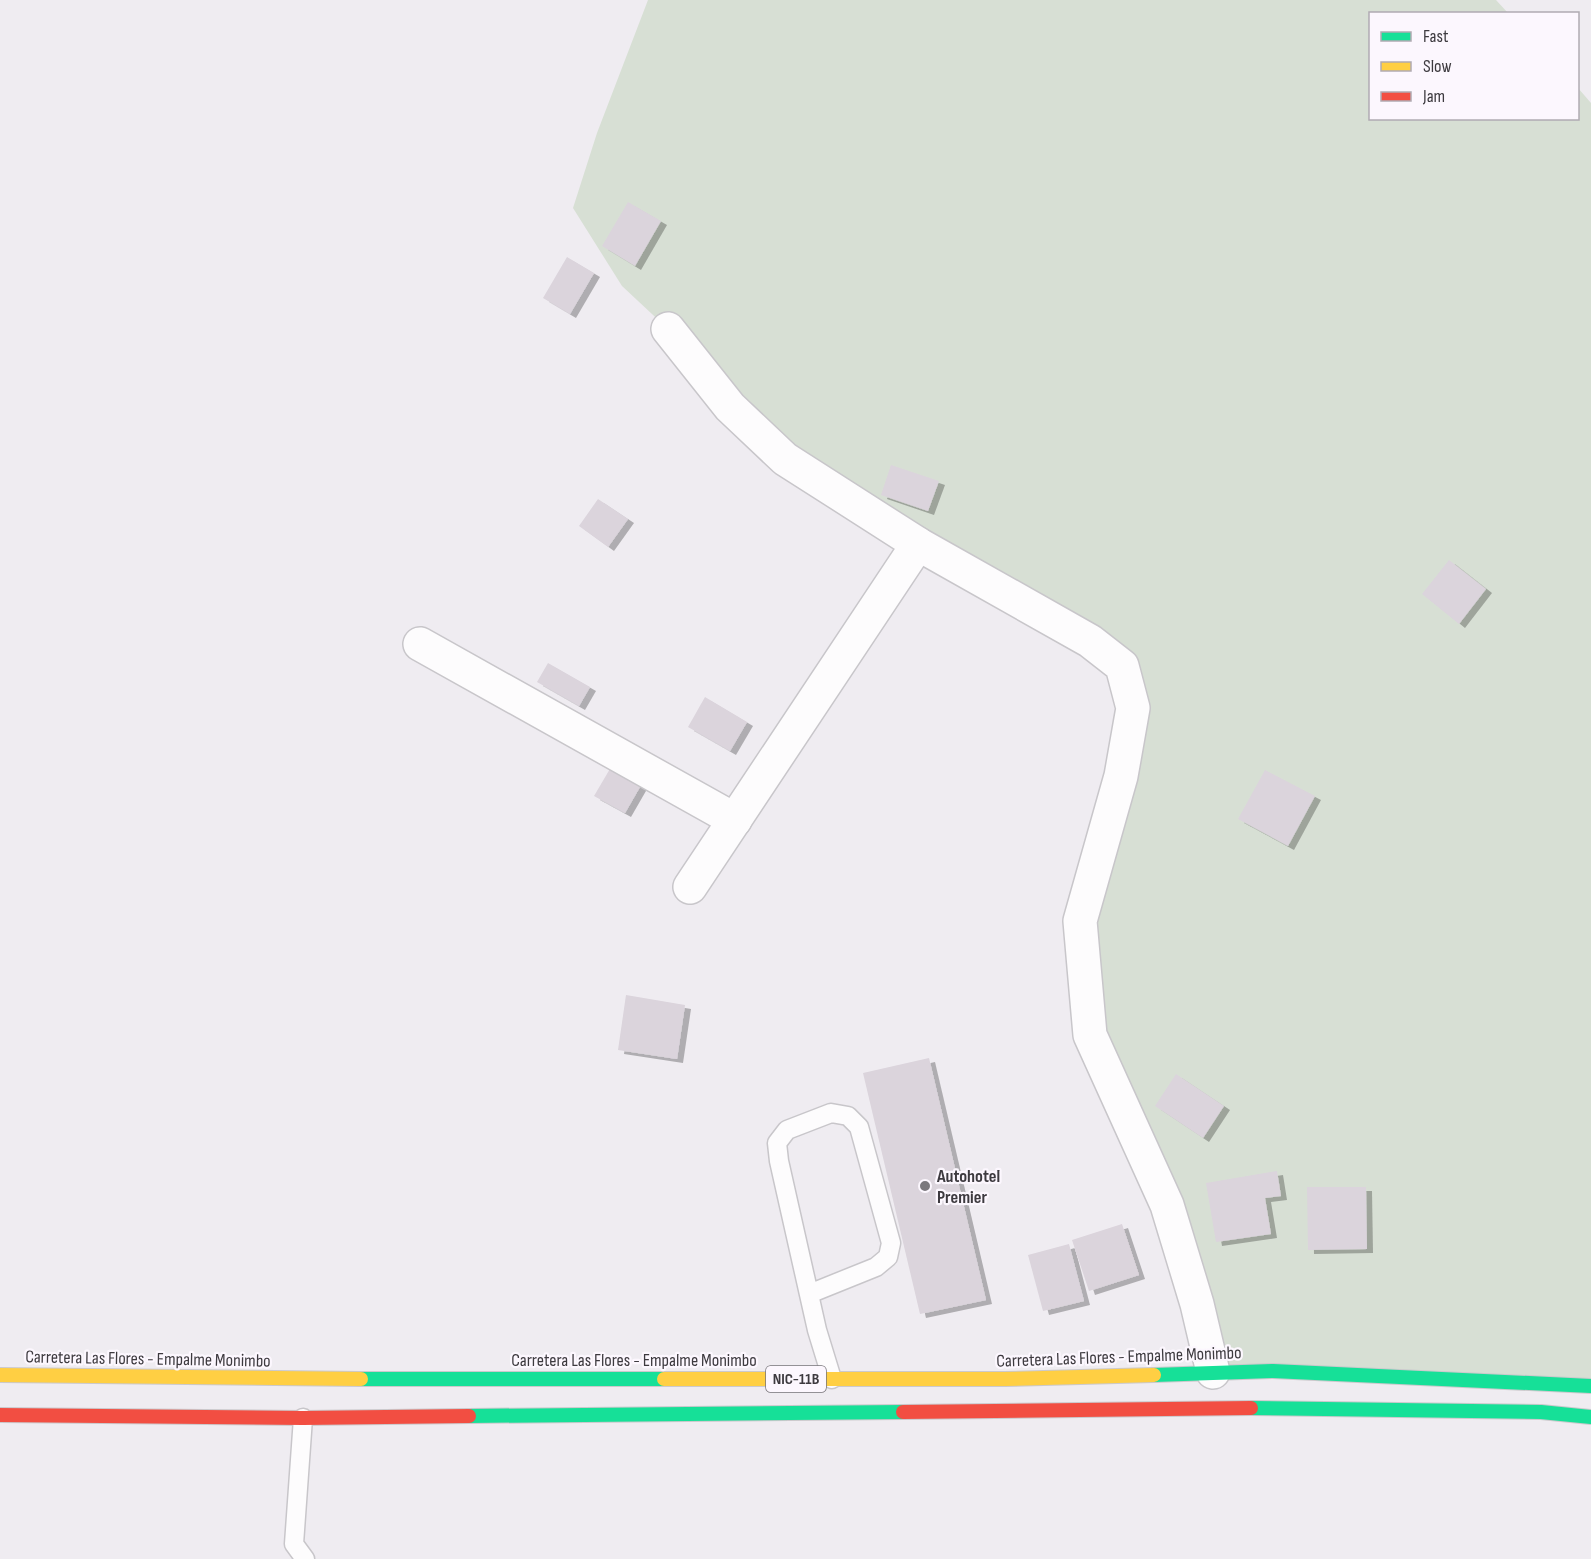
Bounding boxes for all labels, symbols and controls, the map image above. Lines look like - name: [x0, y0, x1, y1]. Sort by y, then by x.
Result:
- legend: [1369, 12, 1579, 120]
- text: Fast: [1423, 26, 1449, 47]
- text: Slow: [1423, 56, 1452, 77]
- text: Jam: [1422, 86, 1445, 107]
- place label: Autohotel Premier: [936, 1166, 1000, 1208]
- marker: Autohotel Premier: [918, 1179, 932, 1193]
- street label: Carretera Las Flores - Empalme Monimbo: [996, 1342, 1242, 1372]
- street label: Carretera Las Flores - Empalme Monimbo: [25, 1346, 271, 1372]
- street label: Carretera Las Flores - Empalme Monimbo: [511, 1350, 757, 1371]
- road number: NIC-11B: [766, 1366, 826, 1392]

